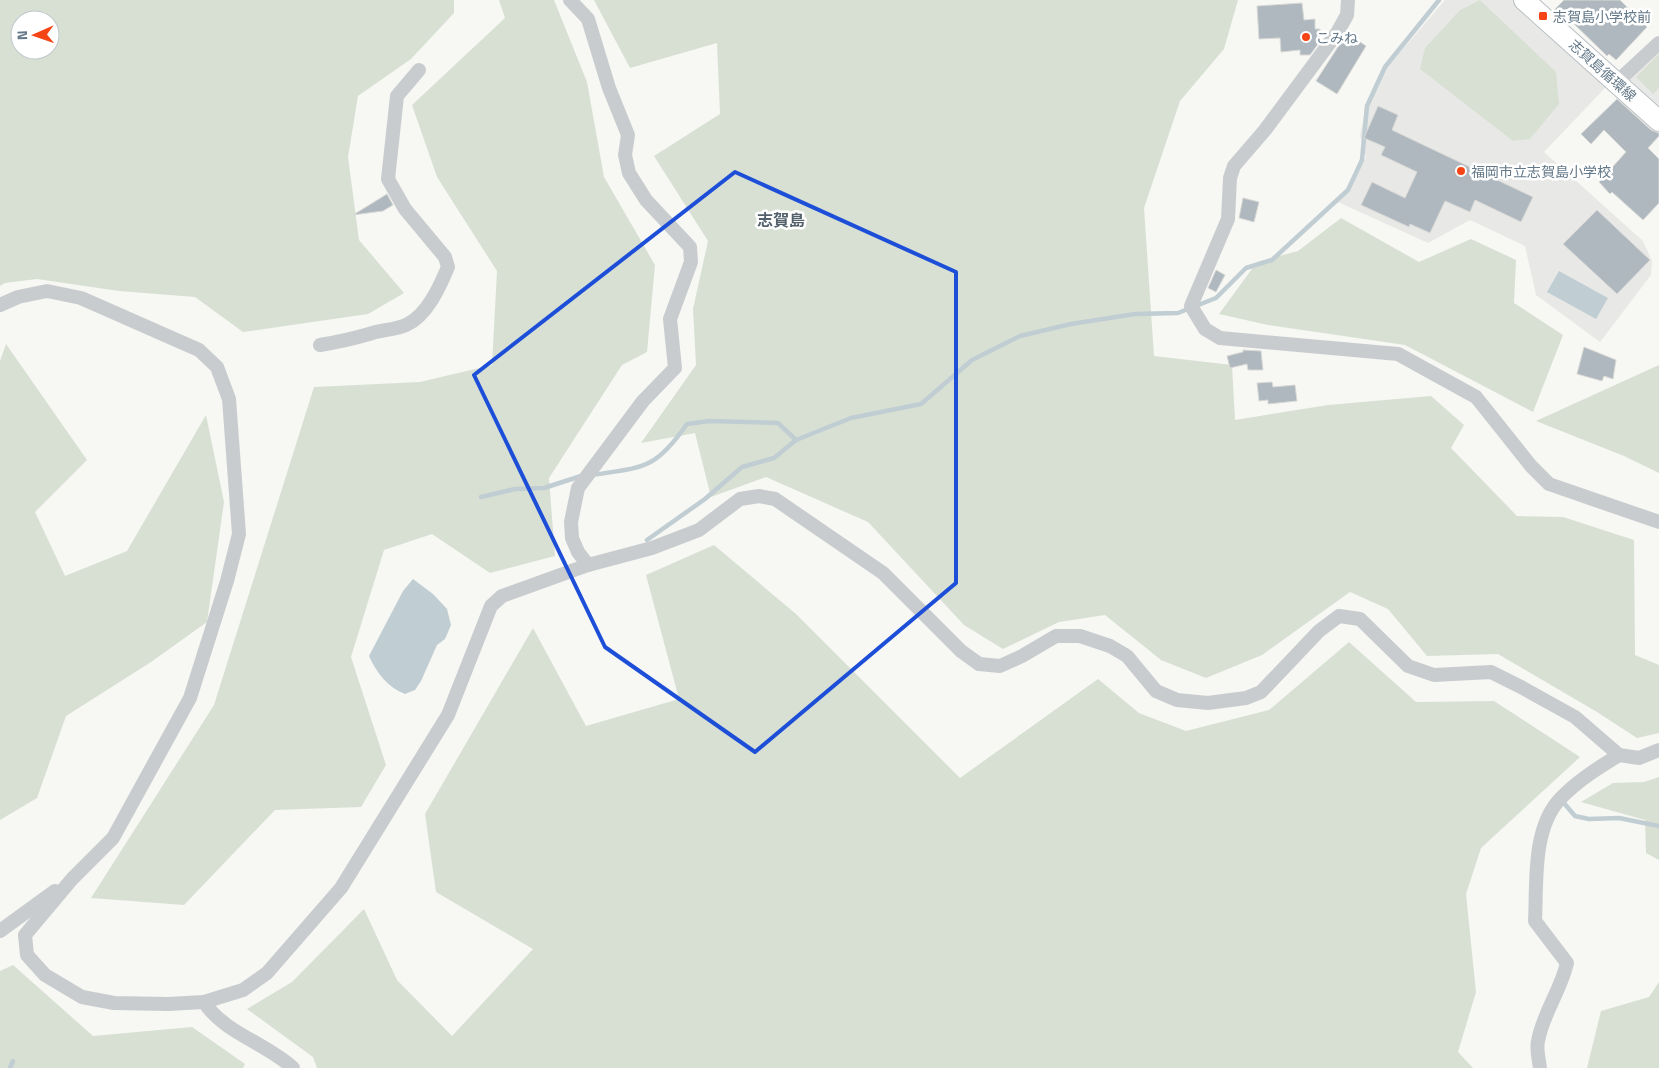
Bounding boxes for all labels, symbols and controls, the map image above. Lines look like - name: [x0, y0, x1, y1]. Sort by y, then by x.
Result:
- place label: 志賀島小学校前: [1553, 6, 1651, 27]
- north arrow: [10, 10, 60, 60]
- marker: 志賀島小学校前: [1537, 10, 1549, 22]
- place label: こみね: [1316, 27, 1358, 48]
- text: N: [11, 30, 32, 41]
- marker: こみね: [1300, 31, 1312, 43]
- street label: 志賀島循環線: [1565, 34, 1641, 106]
- place label: 福岡市立志賀島小学校: [1471, 161, 1611, 182]
- marker: 福岡市立志賀島小学校: [1455, 165, 1467, 177]
- district label: 志賀島: [757, 208, 805, 232]

